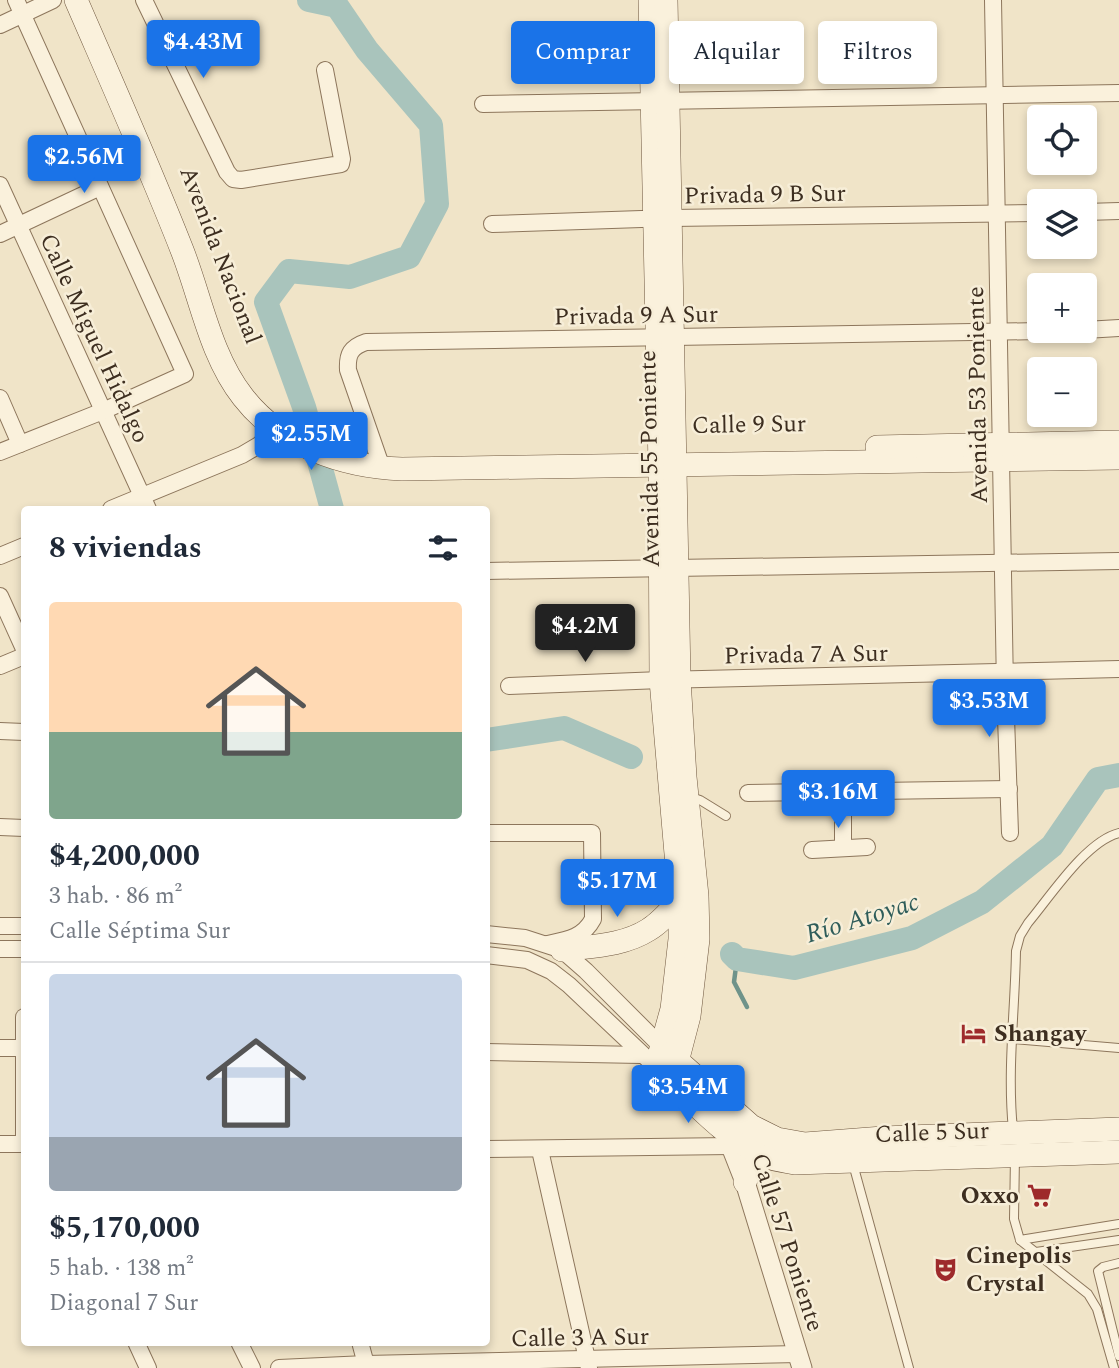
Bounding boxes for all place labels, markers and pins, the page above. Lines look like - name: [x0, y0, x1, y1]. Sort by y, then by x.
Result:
- pin: $4.43M: [146, 20, 260, 80]
- pin: $2.56M: [27, 136, 141, 195]
- pin: $2.55M: [254, 412, 368, 472]
- pin: $4.2M: [536, 604, 634, 664]
- pin: $3.53M: [932, 680, 1046, 739]
- pin: $3.16M: [781, 770, 895, 830]
- pin: $5.17M: [560, 860, 674, 919]
- place label: Shangay: [994, 1016, 1088, 1052]
- hotel icon: Shangay: [960, 1019, 988, 1047]
- pin: $3.54M: [631, 1066, 745, 1125]
- place label: Oxxo: [961, 1178, 1019, 1214]
- supermarket icon: Oxxo: [1025, 1181, 1053, 1209]
- place label: Cinepolis Crystal: [966, 1238, 1072, 1302]
- theatre icon: Cinepolis Crystal: [932, 1255, 960, 1283]

